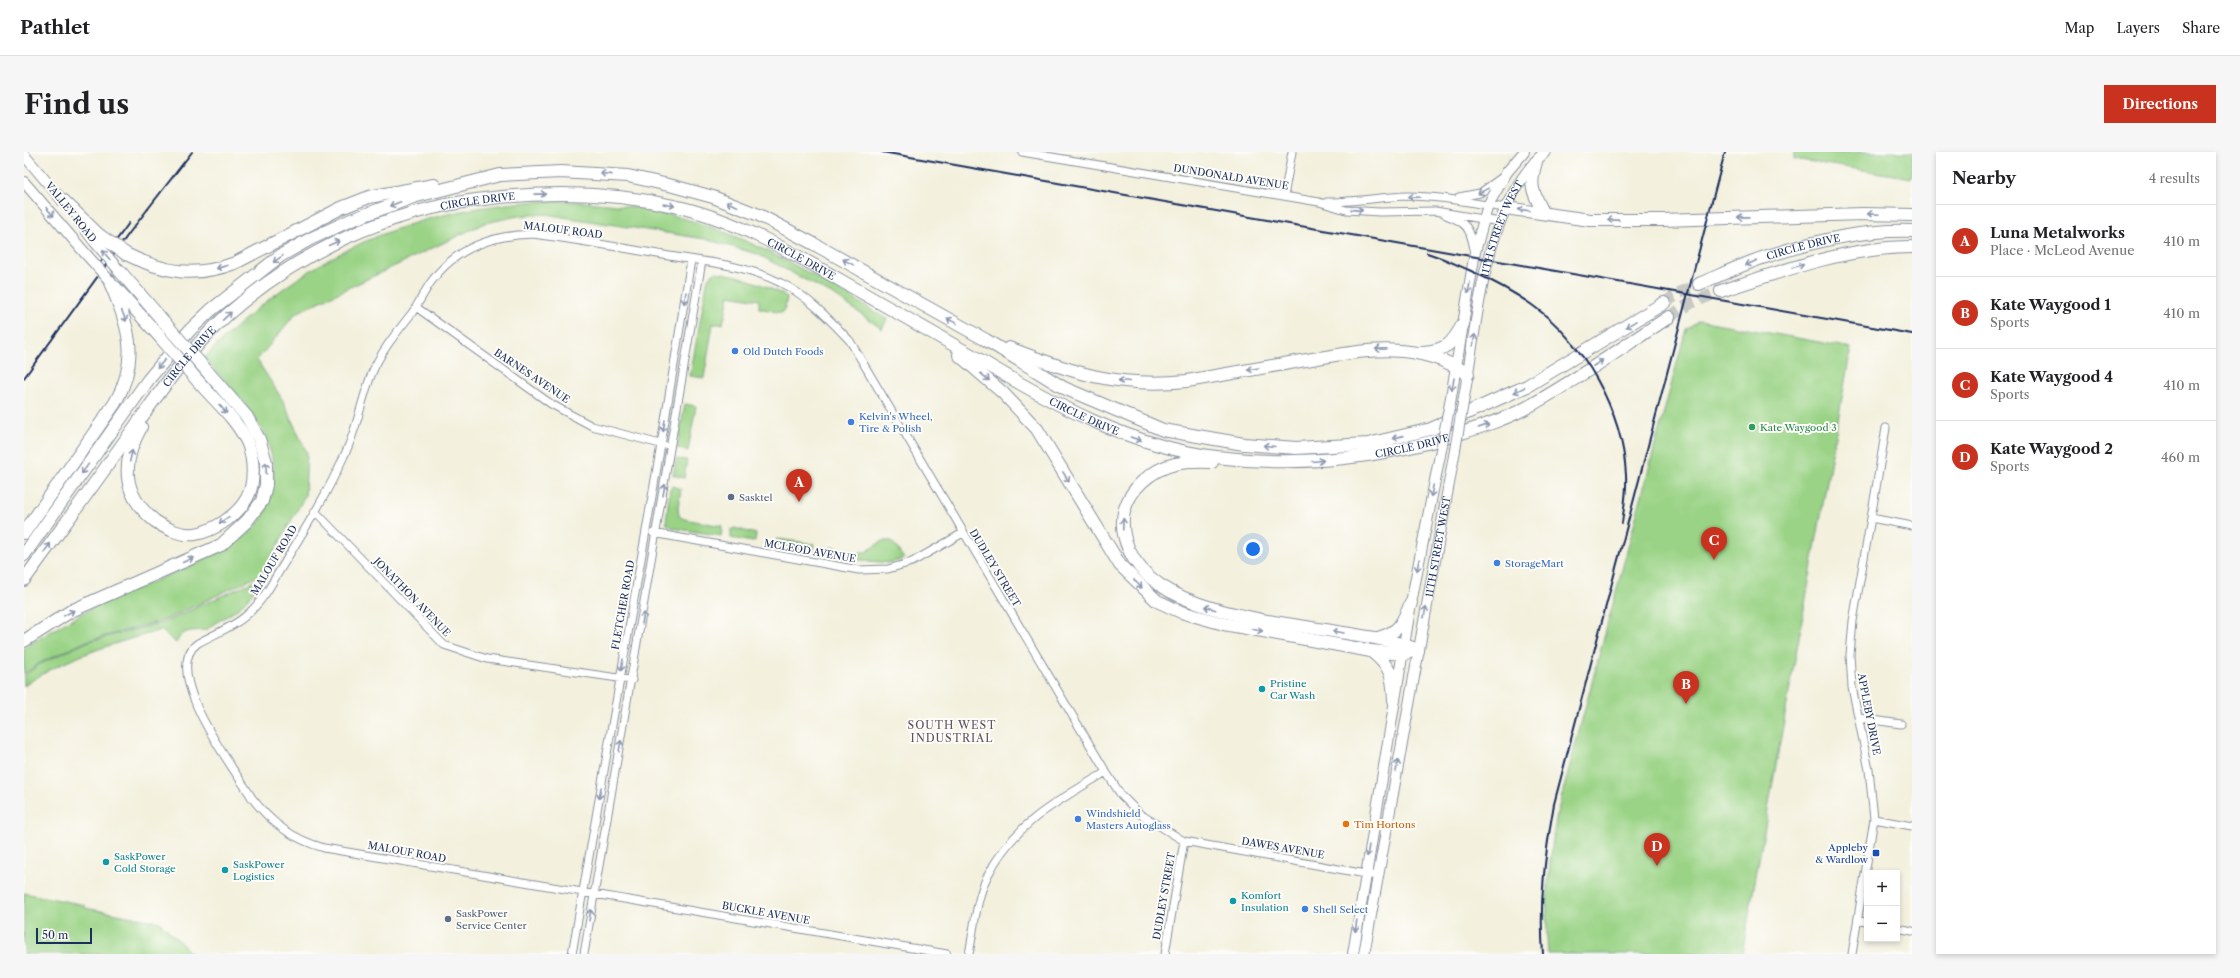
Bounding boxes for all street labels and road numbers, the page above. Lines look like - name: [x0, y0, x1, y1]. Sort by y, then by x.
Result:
- street label: DUNDONALD AVENUE: [1172, 161, 1290, 193]
- street label: VALLEY ROAD: [42, 178, 99, 245]
- street label: 11TH STREET WEST: [1478, 178, 1526, 278]
- street label: CIRCLE DRIVE: [439, 189, 516, 213]
- street label: MALOUF ROAD: [523, 219, 603, 241]
- street label: CIRCLE DRIVE: [1765, 231, 1841, 263]
- street label: CIRCLE DRIVE: [765, 235, 838, 283]
- street label: CIRCLE DRIVE: [160, 323, 218, 389]
- street label: BARNES AVENUE: [492, 346, 572, 406]
- street label: CIRCLE DRIVE: [1047, 394, 1121, 438]
- street label: CIRCLE DRIVE: [1374, 431, 1451, 460]
- street label: 11TH STREET WEST: [1422, 494, 1453, 598]
- street label: MALOUF ROAD: [248, 523, 300, 597]
- street label: DUDLEY STREET: [967, 527, 1024, 610]
- street label: MCLEOD AVENUE: [763, 536, 857, 566]
- street label: JONATHON AVENUE: [369, 553, 453, 639]
- street label: FLETCHER ROAD: [609, 559, 637, 651]
- street label: APPLEBY DRIVE: [1854, 671, 1883, 756]
- street label: DAWES AVENUE: [1240, 834, 1326, 862]
- street label: MALOUF ROAD: [367, 839, 447, 865]
- street label: DUDLEY STREET: [1150, 851, 1178, 941]
- street label: BUCKLE AVENUE: [721, 899, 811, 927]

